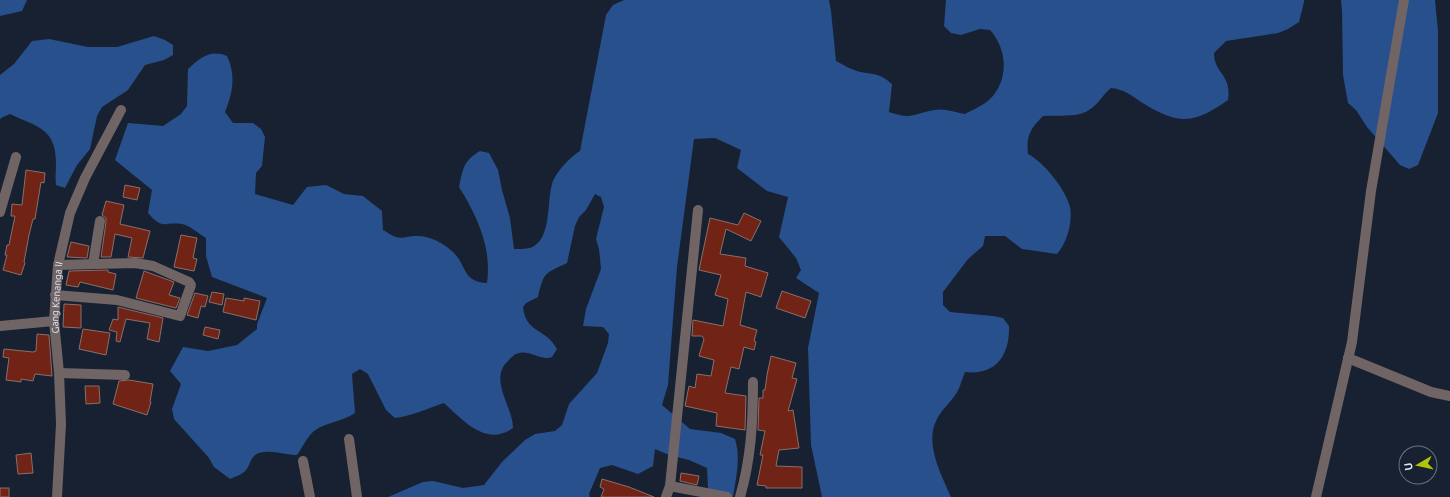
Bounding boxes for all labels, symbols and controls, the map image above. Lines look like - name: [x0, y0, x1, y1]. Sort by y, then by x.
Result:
- street label: Gang Kenanga II: [49, 261, 65, 334]
- north arrow: [1398, 445, 1438, 485]
- text: U: [1402, 462, 1415, 471]

